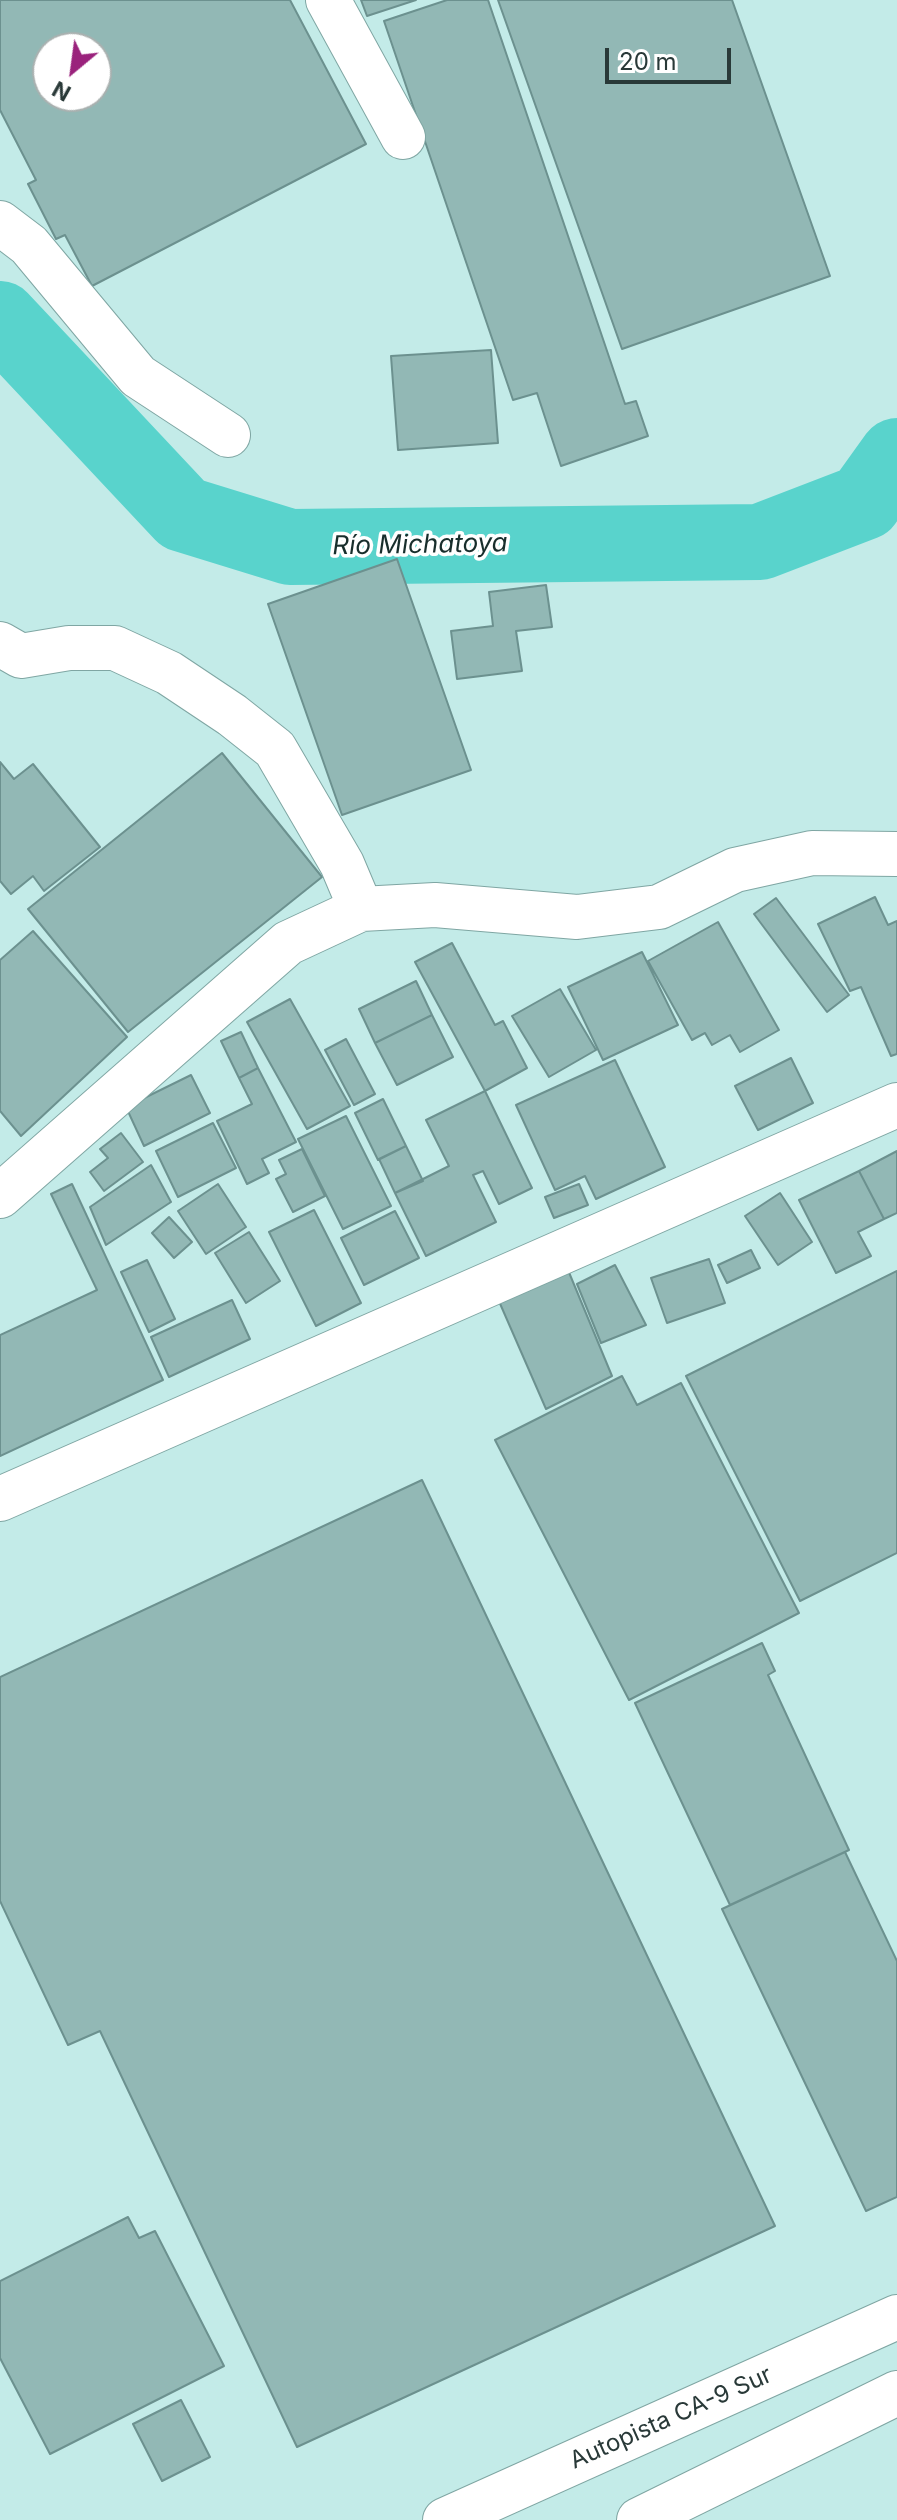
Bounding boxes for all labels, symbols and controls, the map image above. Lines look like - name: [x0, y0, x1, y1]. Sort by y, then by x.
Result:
- north arrow: [32, 32, 112, 112]
- scale bar: [609, 32, 735, 82]
- text: 20 m: [619, 47, 677, 76]
- text: N: [48, 76, 75, 107]
- water label: Río Michatoya: [332, 528, 508, 562]
- street label: Autopista CA-9 Sur: [565, 2360, 777, 2476]

